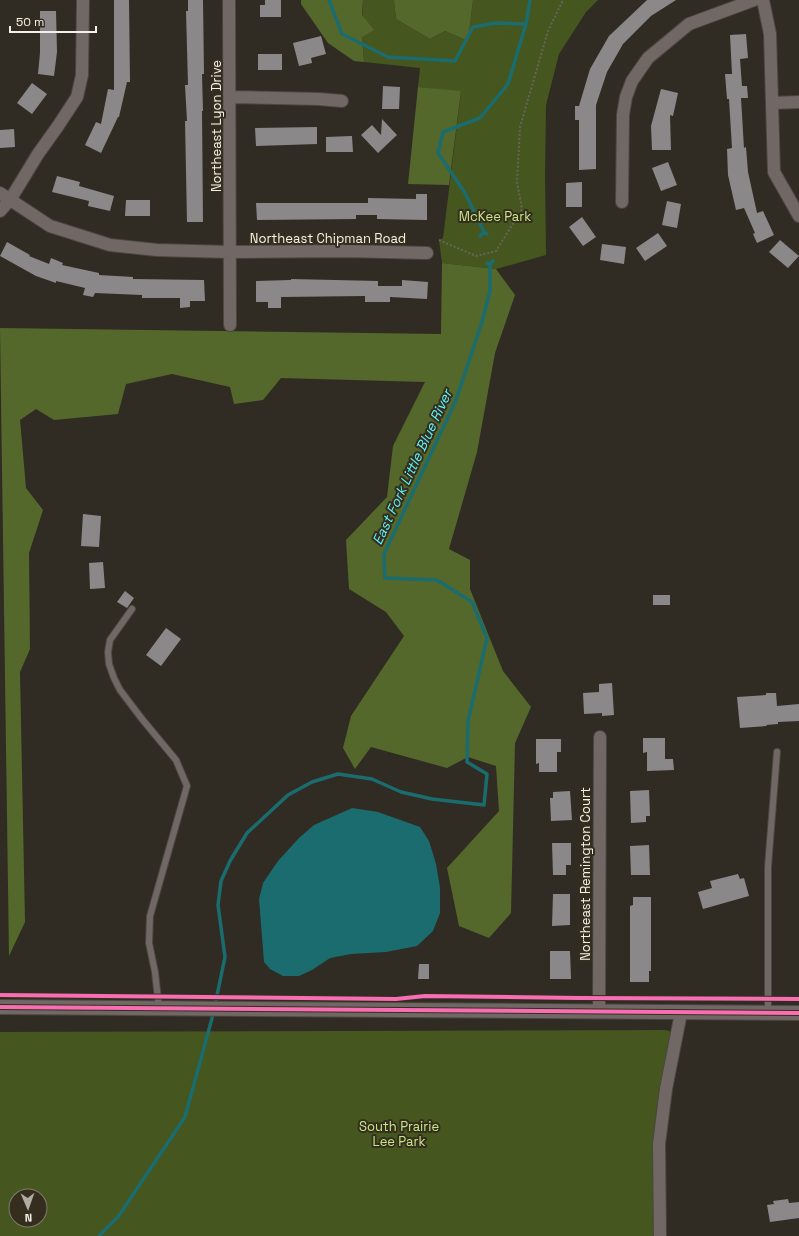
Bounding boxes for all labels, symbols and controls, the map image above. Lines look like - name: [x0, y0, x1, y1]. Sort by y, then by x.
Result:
- scale bar: [10, 8, 96, 34]
- text: 50 m: [16, 14, 44, 30]
- street label: Northeast Lyon Drive: [208, 60, 225, 192]
- park label: McKee Park: [459, 208, 531, 225]
- street label: Northeast Chipman Road: [250, 230, 406, 247]
- water label: East Fork Little Blue River: [368, 385, 457, 547]
- street label: Northeast Remington Court: [577, 787, 594, 961]
- park label: South Prairie Lee Park: [359, 1118, 439, 1150]
- north arrow: [8, 1188, 48, 1228]
- text: N: [24, 1211, 32, 1225]

